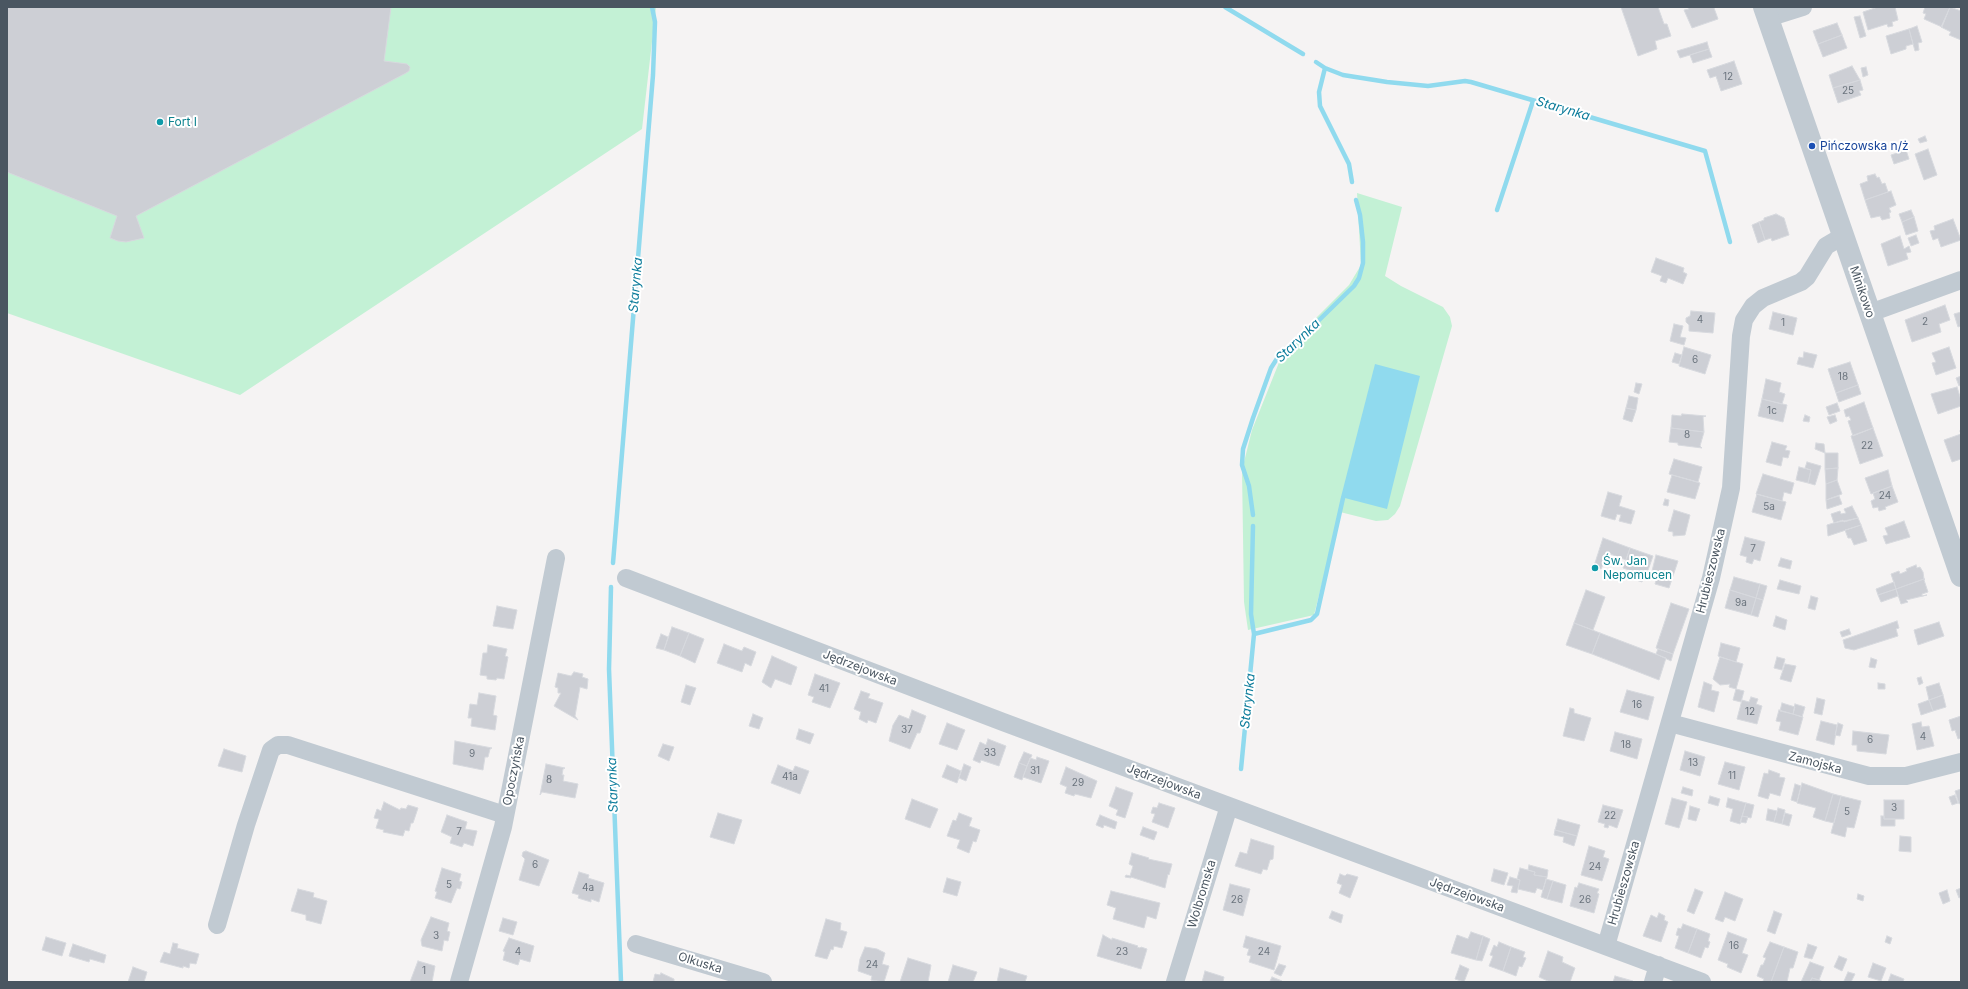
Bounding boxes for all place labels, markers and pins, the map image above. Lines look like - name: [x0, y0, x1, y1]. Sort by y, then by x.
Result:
- place label: Fort I: [168, 115, 197, 129]
- marker: Fort I: [155, 117, 165, 127]
- place label: Pińczowska n/ż: [1820, 139, 1909, 153]
- marker: Pińczowska n/ż: [1807, 141, 1817, 151]
- place label: Św. Jan Nepomucen: [1603, 554, 1672, 582]
- marker: Św. Jan Nepomucen: [1590, 563, 1600, 573]

